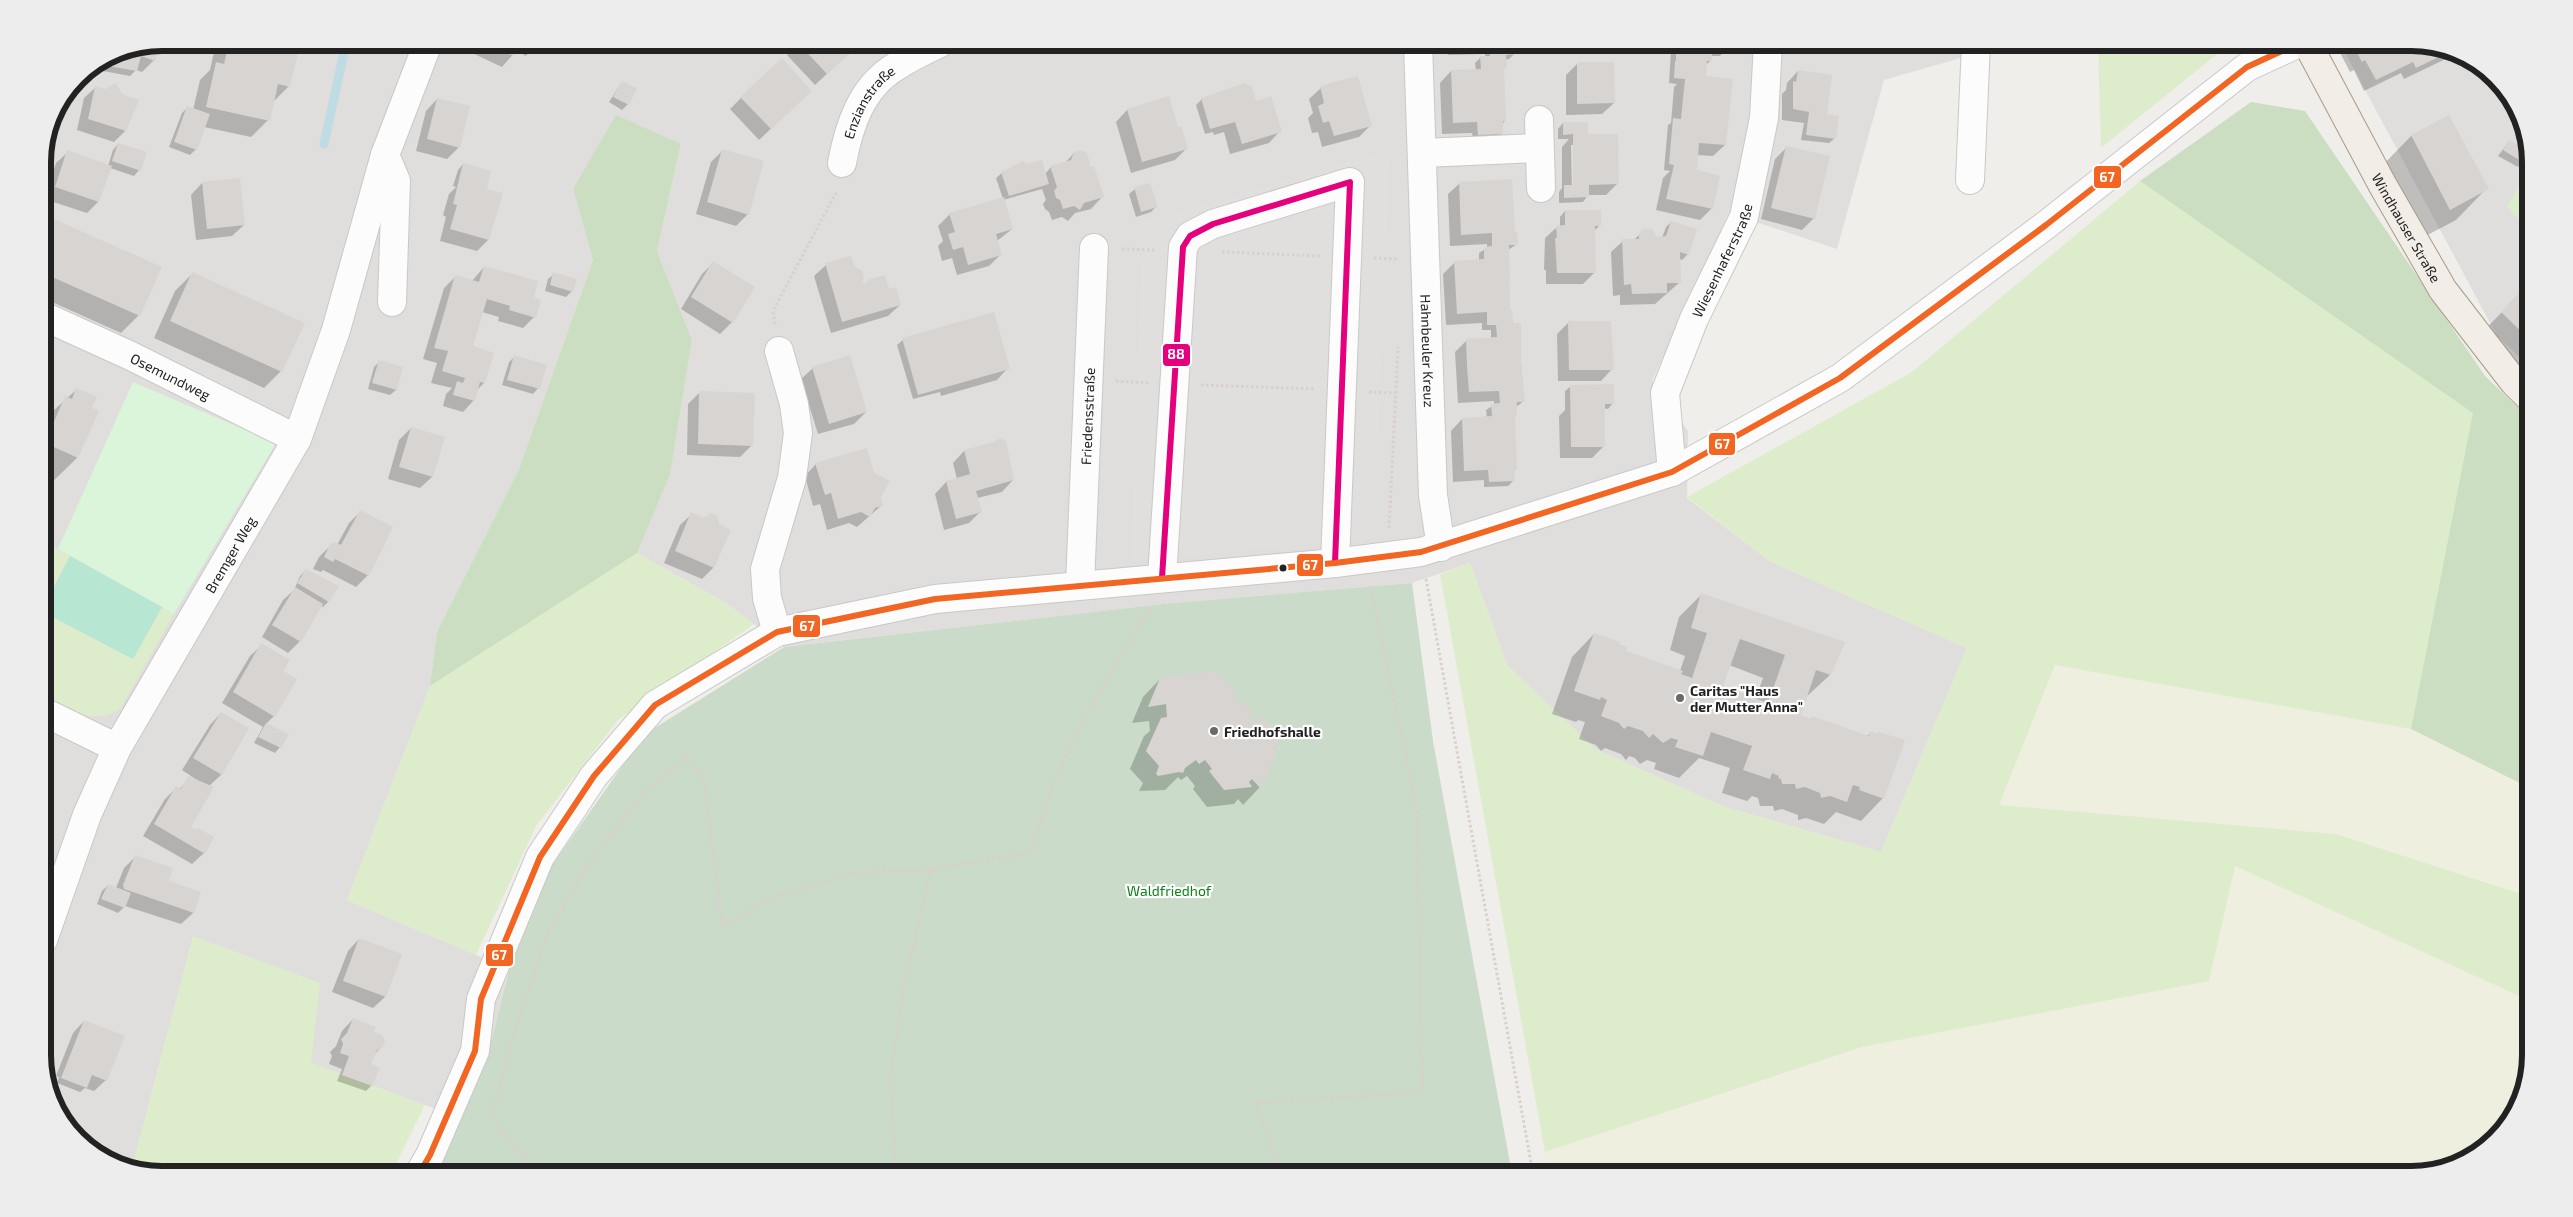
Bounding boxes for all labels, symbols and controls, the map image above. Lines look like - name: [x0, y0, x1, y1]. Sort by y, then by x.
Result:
- street label: Enzianstraße: [839, 61, 898, 141]
- line badge: 67: [2093, 165, 2122, 189]
- text: 67: [2099, 168, 2115, 185]
- street label: Windhauser Straße: [2369, 170, 2445, 285]
- street label: Wiesenhaferstraße: [1688, 202, 1755, 320]
- street label: Hahnbeuler Kreuz: [1418, 294, 1439, 408]
- line badge: 88: [1162, 343, 1191, 367]
- text: 88: [1167, 345, 1185, 362]
- street label: Osemundweg: [128, 349, 214, 403]
- street label: Friedensstraße: [1076, 367, 1098, 465]
- line badge: 67: [1708, 432, 1736, 456]
- text: 67: [1714, 435, 1730, 452]
- street label: Bremger Weg: [201, 513, 259, 596]
- line badge: 67: [1296, 553, 1324, 577]
- text: 67: [1302, 556, 1318, 573]
- unlabelled marker: [1278, 563, 1288, 573]
- line badge: 67: [792, 614, 821, 638]
- text: 67: [799, 617, 815, 634]
- place label: Caritas "Haus der Mutter Anna": [1690, 682, 1803, 715]
- marker: Caritas "Haus der Mutter Anna": [1674, 692, 1686, 704]
- place label: Friedhofshalle: [1224, 723, 1321, 740]
- marker: Friedhofshalle: [1208, 725, 1220, 737]
- park label: Waldfriedhof: [1127, 882, 1212, 899]
- line badge: 67: [485, 943, 514, 967]
- text: 67: [491, 946, 507, 963]

